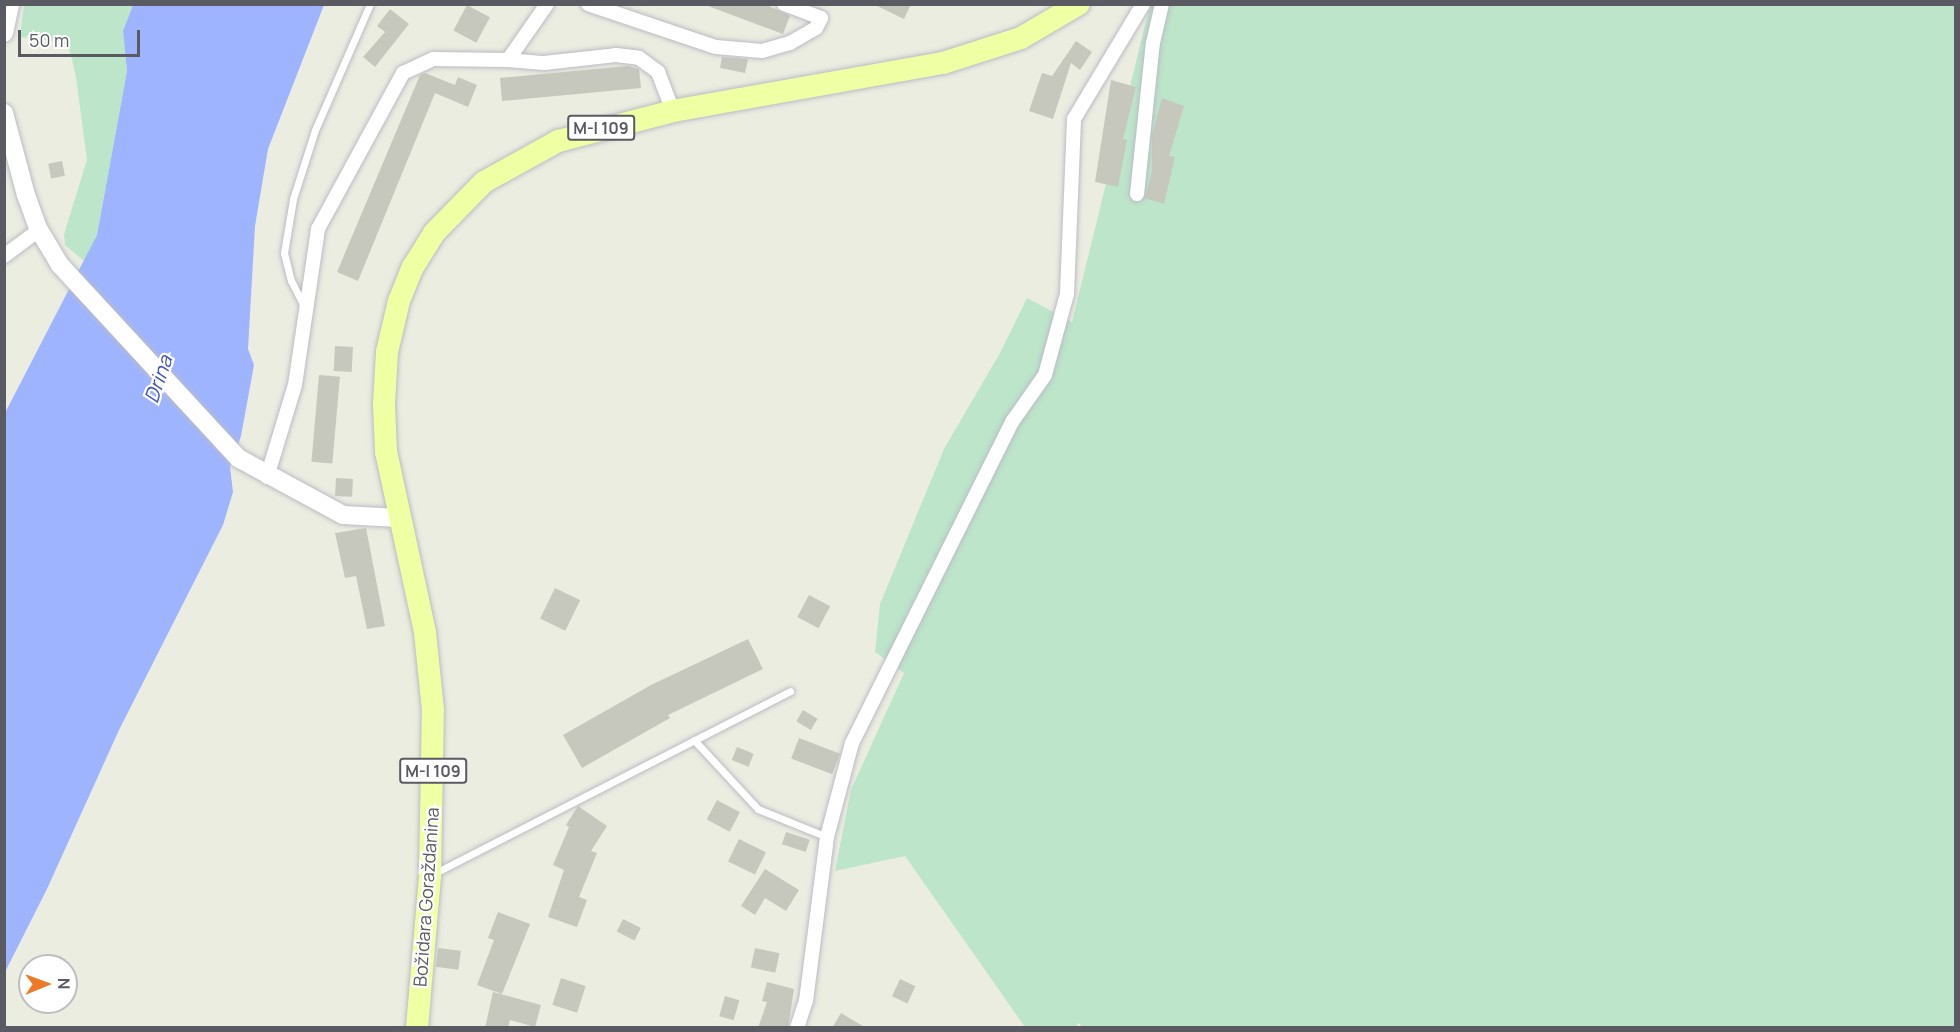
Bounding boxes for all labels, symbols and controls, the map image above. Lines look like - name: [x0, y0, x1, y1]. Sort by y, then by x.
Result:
- scale bar: [21, 18, 142, 56]
- text: 50 m: [29, 28, 69, 52]
- road number: M-I 109: [566, 115, 636, 141]
- water label: Drina: [139, 352, 177, 406]
- road number: M-I 109: [398, 758, 468, 784]
- street label: Božidara Goraždanina: [409, 806, 443, 988]
- north arrow: [18, 954, 78, 1014]
- text: N: [53, 978, 75, 990]

